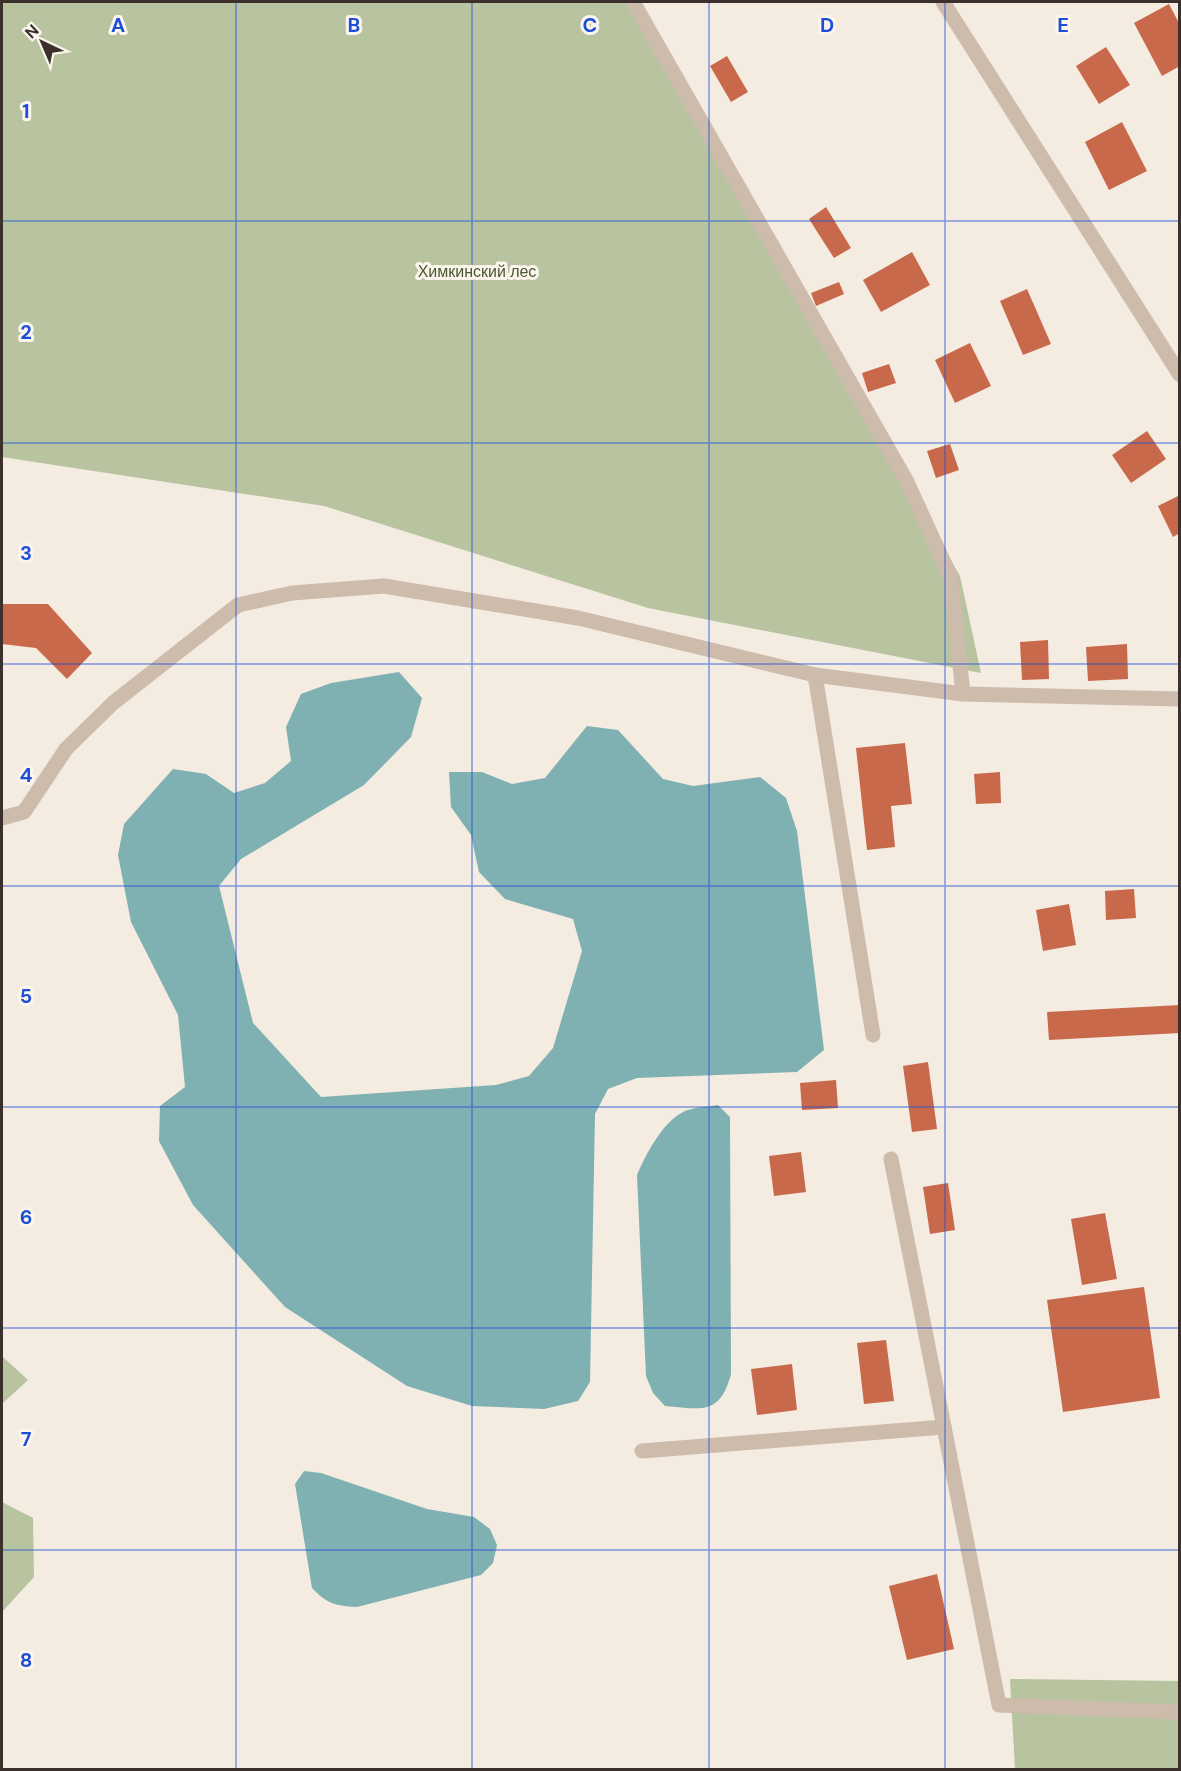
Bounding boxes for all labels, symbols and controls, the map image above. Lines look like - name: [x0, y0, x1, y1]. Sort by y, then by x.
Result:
- north arrow: [12, 12, 72, 72]
- text: A: [111, 12, 125, 38]
- text: B: [348, 12, 360, 38]
- text: C: [583, 12, 597, 38]
- text: D: [820, 12, 834, 38]
- text: E: [1057, 12, 1069, 38]
- text: N: [20, 20, 43, 43]
- text: 1: [22, 98, 30, 124]
- park label: Химкинский лес: [418, 261, 536, 282]
- text: 2: [20, 319, 32, 345]
- text: 3: [20, 540, 32, 566]
- text: 4: [20, 762, 33, 788]
- text: 5: [20, 983, 32, 1009]
- text: 6: [20, 1204, 32, 1230]
- text: 7: [21, 1426, 32, 1452]
- text: 8: [20, 1647, 32, 1673]

